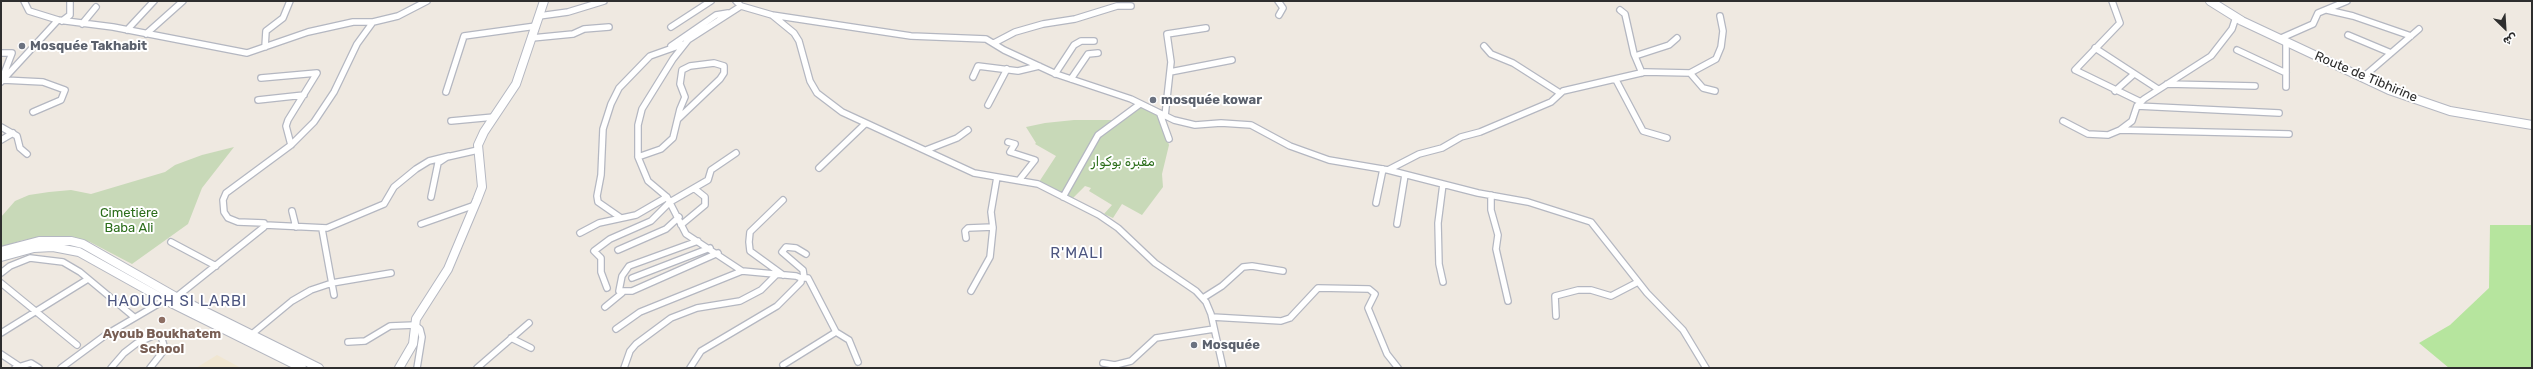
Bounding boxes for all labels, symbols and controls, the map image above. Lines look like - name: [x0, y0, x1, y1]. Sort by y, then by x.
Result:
- north arrow: [2485, 8, 2525, 48]
- text: ش: [2501, 30, 2519, 48]
- place label: Mosquée Takhabit: [30, 38, 147, 54]
- marker: Mosquée Takhabit: [17, 41, 27, 51]
- street label: Route de Tibhirine: [2312, 48, 2420, 106]
- place label: mosquée kowar: [1161, 92, 1262, 108]
- marker: mosquée kowar: [1148, 95, 1158, 105]
- park label: مقبرة بوكوار: [1091, 154, 1155, 170]
- park label: Cimetière Baba Ali: [100, 205, 158, 236]
- district label: R'MALI: [1050, 245, 1104, 263]
- district label: HAOUCH SI LARBI: [107, 293, 247, 311]
- marker: Ayoub Boukhatem School: [157, 315, 167, 325]
- place label: Ayoub Boukhatem School: [103, 326, 221, 357]
- place label: Mosquée: [1202, 337, 1260, 353]
- marker: Mosquée: [1189, 340, 1199, 350]

